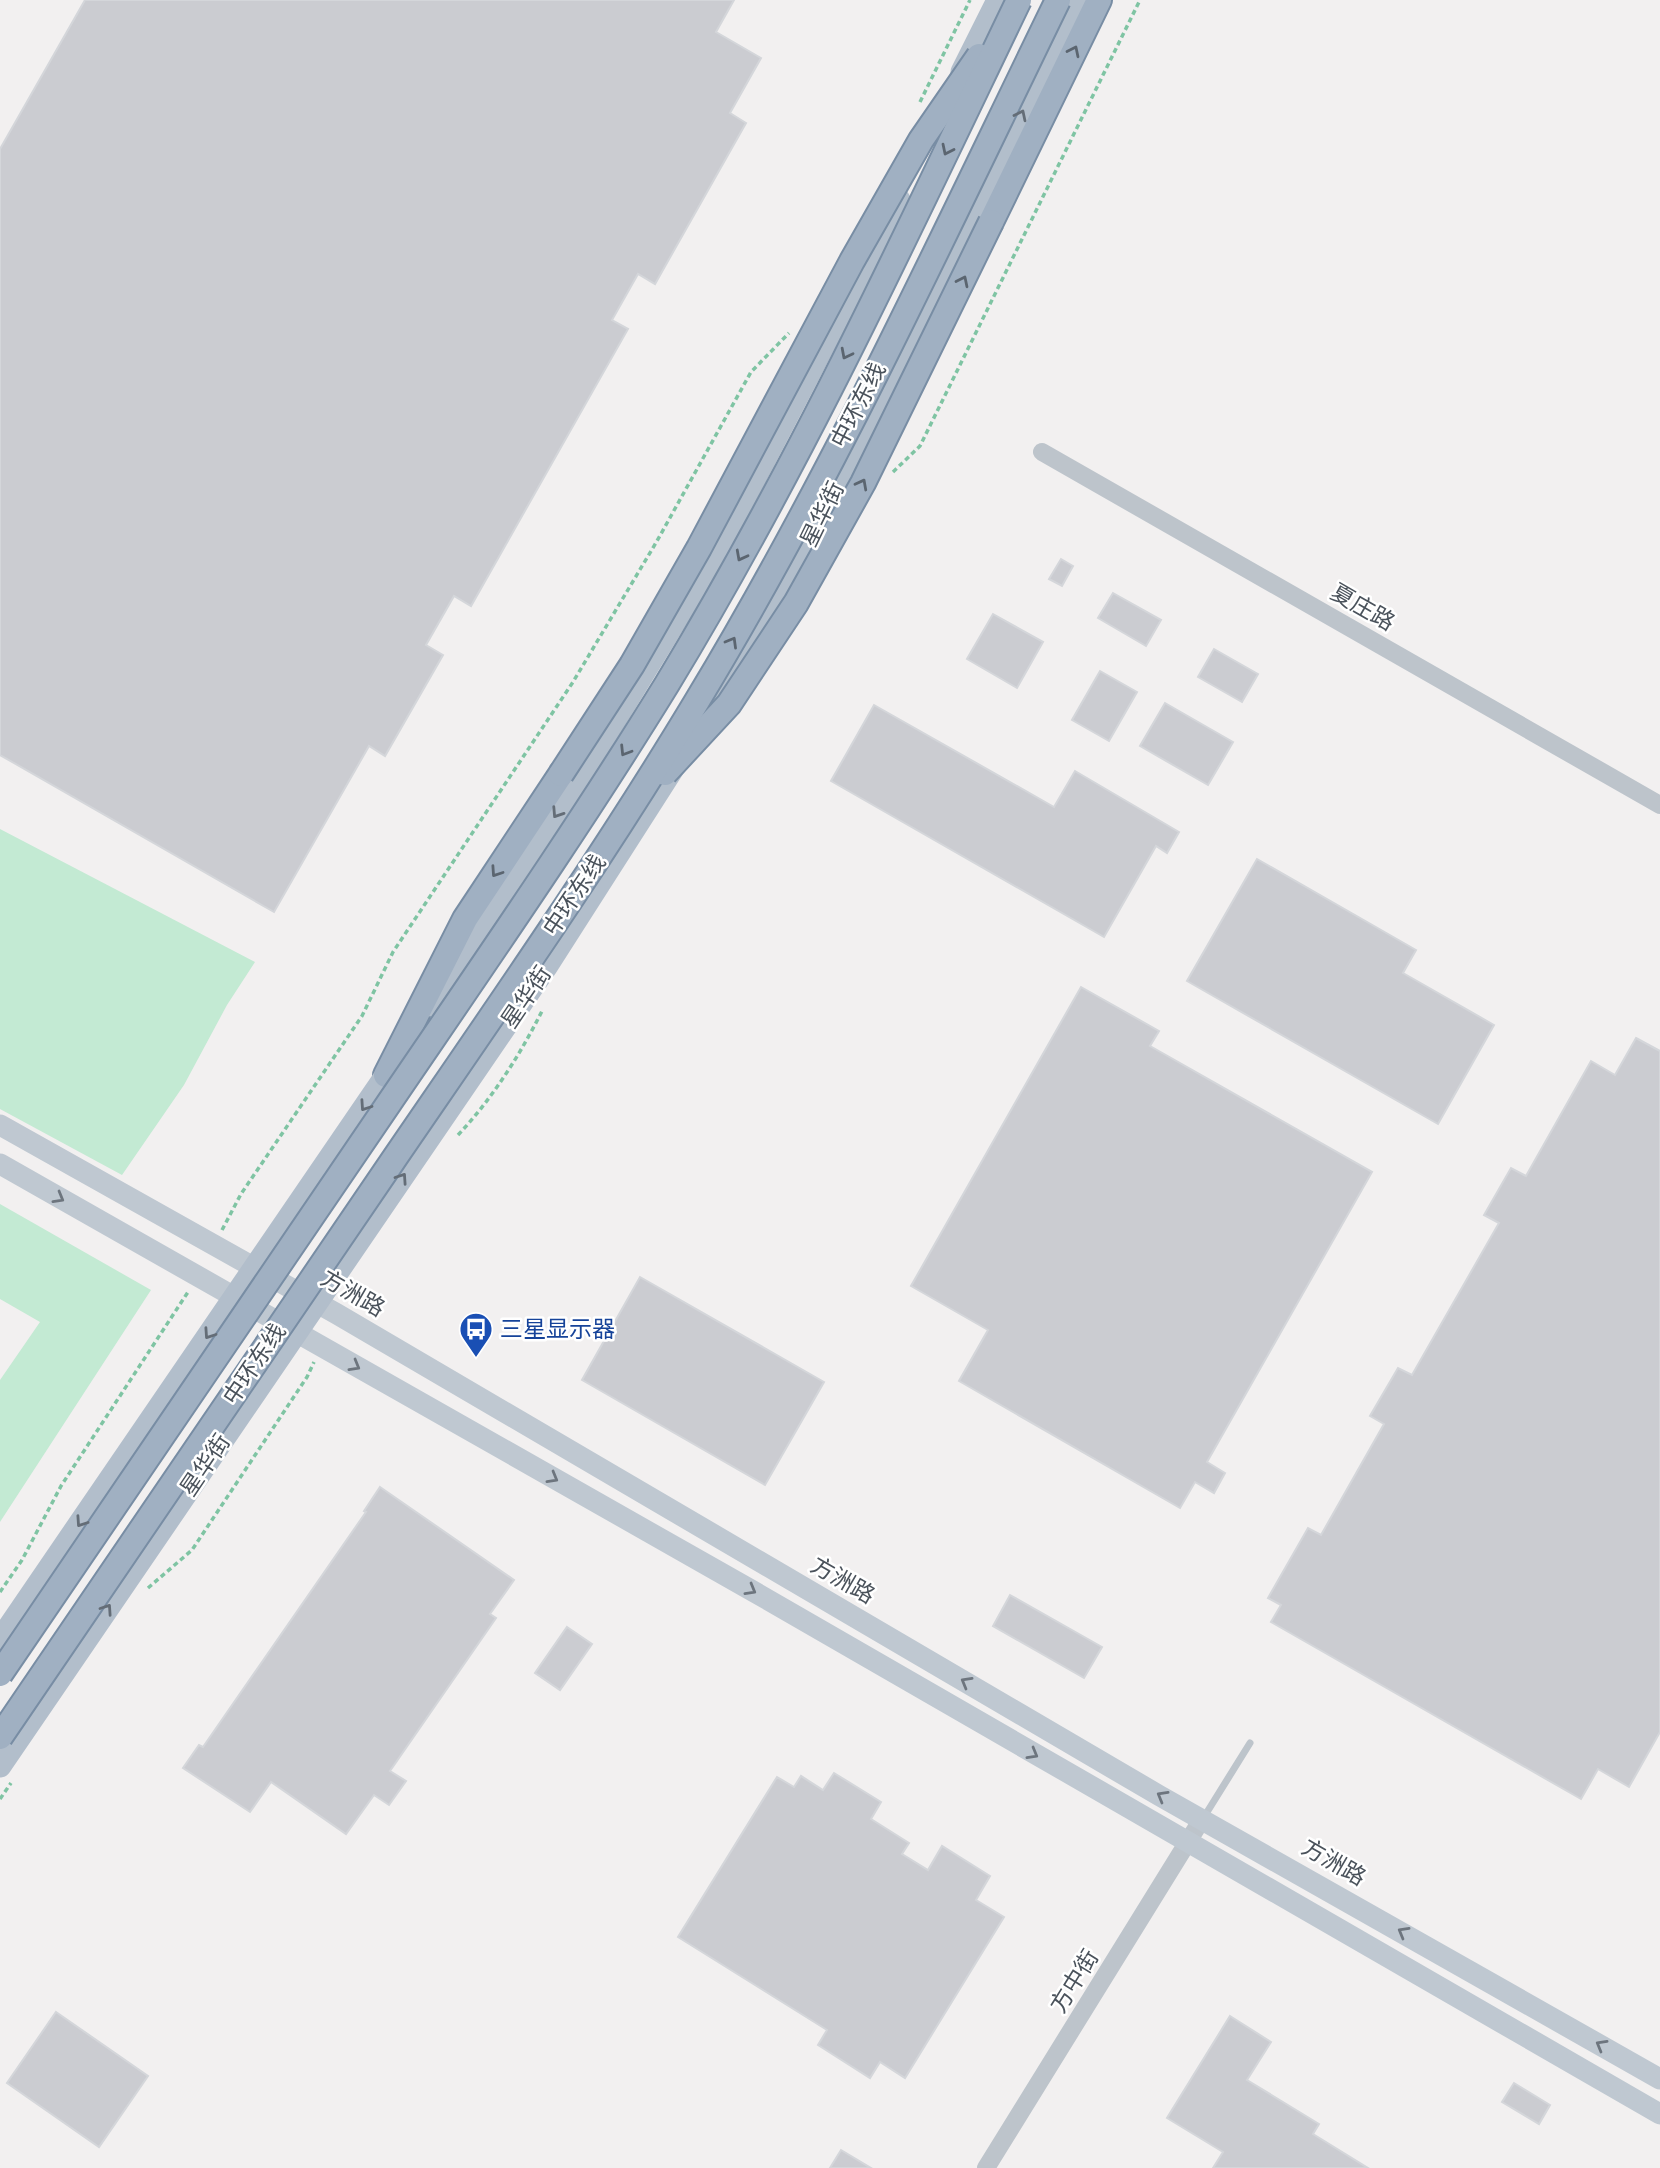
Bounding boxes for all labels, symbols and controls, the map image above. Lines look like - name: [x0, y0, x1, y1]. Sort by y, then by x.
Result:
- one-way arrow: [1066, 46, 1080, 58]
- one-way arrow: [1012, 110, 1026, 122]
- one-way arrow: [941, 143, 955, 155]
- one-way arrow: [955, 276, 969, 288]
- one-way arrow: [841, 347, 855, 359]
- street label: 中环东线: [825, 358, 891, 452]
- street label: 星华街: [794, 477, 850, 551]
- one-way arrow: [854, 479, 867, 492]
- one-way arrow: [736, 548, 750, 561]
- street label: 夏庄路: [1326, 578, 1400, 636]
- one-way arrow: [724, 636, 737, 649]
- one-way arrow: [620, 743, 633, 756]
- one-way arrow: [552, 805, 565, 818]
- street label: 中环东线: [537, 849, 611, 941]
- one-way arrow: [492, 864, 505, 877]
- street label: 星华街: [495, 961, 557, 1033]
- one-way arrow: [361, 1098, 373, 1111]
- one-way arrow: [394, 1173, 406, 1186]
- one-way arrow: [52, 1189, 65, 1202]
- street label: 方洲路: [316, 1264, 390, 1322]
- bus stop icon: 三星显示器: [457, 1310, 495, 1359]
- place label: 三星显示器: [500, 1315, 615, 1343]
- street label: 中环东线: [217, 1318, 291, 1410]
- one-way arrow: [205, 1326, 217, 1339]
- one-way arrow: [348, 1358, 361, 1371]
- street label: 星华街: [174, 1429, 236, 1501]
- one-way arrow: [546, 1470, 559, 1483]
- one-way arrow: [77, 1514, 89, 1527]
- street label: 方洲路: [806, 1551, 880, 1609]
- one-way arrow: [744, 1582, 757, 1595]
- one-way arrow: [99, 1604, 112, 1617]
- one-way arrow: [960, 1677, 973, 1690]
- one-way arrow: [1025, 1745, 1038, 1758]
- one-way arrow: [1157, 1791, 1170, 1804]
- street label: 方洲路: [1297, 1833, 1371, 1891]
- one-way arrow: [1398, 1927, 1410, 1940]
- street label: 方中街: [1044, 1944, 1104, 2018]
- one-way arrow: [1595, 2040, 1608, 2053]

